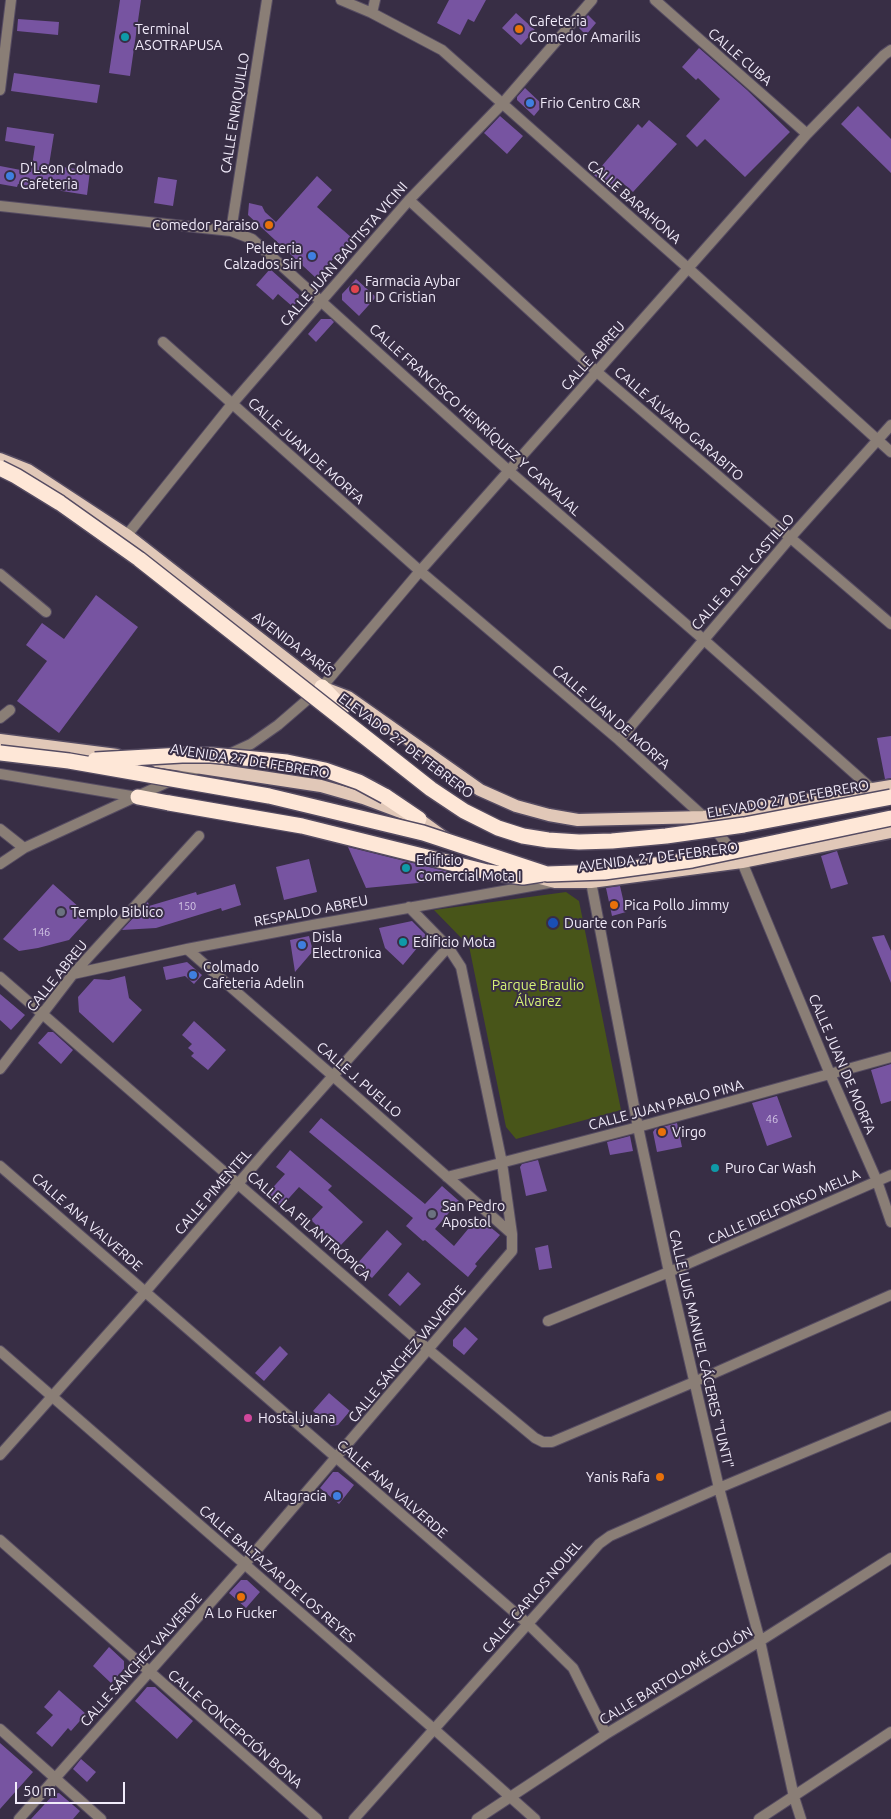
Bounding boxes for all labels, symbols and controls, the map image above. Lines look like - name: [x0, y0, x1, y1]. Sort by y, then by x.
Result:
- place label: Cafeteria Comedor Amarilis: [529, 13, 641, 46]
- place label: Terminal ASOTRAPUSA: [135, 21, 223, 54]
- marker: Cafeteria Comedor Amarilis: [513, 23, 525, 35]
- street label: CALLE CUBA: [705, 25, 775, 89]
- marker: Terminal ASOTRAPUSA: [119, 31, 131, 43]
- street label: CALLE ENRIQUILLO: [217, 51, 253, 175]
- place label: Frio Centro C&R: [540, 95, 640, 111]
- marker: Frio Centro C&R: [524, 97, 536, 109]
- street label: CALLE BARAHONA: [583, 157, 685, 247]
- place label: D'Leon Colmado Cafeteria: [20, 160, 123, 192]
- marker: D'Leon Colmado Cafeteria: [4, 170, 16, 182]
- street label: CALLE JUAN BAUTISTA VICINI: [277, 178, 411, 330]
- place label: Comedor Paraiso: [152, 217, 259, 233]
- marker: Comedor Paraiso: [263, 219, 275, 231]
- place label: Peleteria Calzados Siri: [224, 240, 302, 272]
- marker: Peleteria Calzados Siri: [306, 250, 318, 262]
- place label: Farmacia Aybar II D Cristian: [365, 273, 460, 306]
- marker: Farmacia Aybar II D Cristian: [349, 283, 361, 295]
- street label: CALLE ABREU: [558, 318, 628, 394]
- street label: CALLE FRANCISCO HENRÍQUEZ Y CARVAJAL: [366, 320, 584, 520]
- street label: CALLE ÁLVARO GARABITO: [611, 363, 747, 485]
- street label: CALLE JUAN DE MORFA: [244, 394, 368, 508]
- street label: CALLE B. DEL CASTILLO: [688, 510, 798, 634]
- street label: AVENIDA PARÍS: [249, 608, 337, 680]
- street label: CALLE JUAN DE MORFA: [549, 661, 673, 773]
- street label: ELEVADO 27 DE FEBRERO: [335, 690, 477, 802]
- street label: AVENIDA 27 DE FEBRERO: [169, 740, 331, 782]
- street label: ELEVADO 27 DE FEBRERO: [706, 776, 870, 822]
- street label: AVENIDA 27 DE FEBRERO: [577, 839, 739, 875]
- place label: Edificio Comercial Mota I: [416, 852, 522, 884]
- marker: Edificio Comercial Mota I: [400, 862, 412, 874]
- street label: RESPALDO ABREU: [253, 892, 369, 930]
- place label: Pica Pollo Jimmy: [624, 897, 729, 913]
- house number: 150: [178, 899, 196, 913]
- marker: Pica Pollo Jimmy: [608, 899, 620, 911]
- place label: Templo Biblico: [71, 904, 163, 920]
- marker: Templo Biblico: [55, 906, 67, 918]
- place label: Duarte con París: [564, 915, 667, 931]
- marker: Duarte con París: [546, 916, 560, 930]
- house number: 146: [32, 925, 50, 939]
- place label: Disla Electronica: [312, 929, 382, 962]
- place label: Edificio Mota: [413, 934, 495, 950]
- marker: Edificio Mota: [397, 936, 409, 948]
- street label: CALLE ABREU: [23, 937, 91, 1015]
- marker: Disla Electronica: [296, 939, 308, 951]
- place label: Colmado Cafeteria Adelin: [203, 959, 304, 992]
- marker: Colmado Cafeteria Adelin: [187, 969, 199, 981]
- park label: Parque Braulio Álvarez: [492, 977, 584, 1010]
- street label: CALLE JUAN DE MORFA: [805, 991, 879, 1137]
- street label: CALLE J. PUELLO: [313, 1038, 405, 1122]
- street label: CALLE JUAN PABLO PINA: [587, 1076, 745, 1134]
- house number: 46: [766, 1112, 778, 1126]
- place label: Virgo: [672, 1124, 706, 1140]
- marker: Virgo: [656, 1126, 668, 1138]
- street label: CALLE PIMENTEL: [171, 1146, 255, 1238]
- place label: Puro Car Wash: [725, 1160, 816, 1176]
- marker: Puro Car Wash: [709, 1162, 721, 1174]
- street label: CALLE IDELFONSO MELLA: [705, 1166, 863, 1248]
- street label: CALLE LA FILANTRÓPICA: [244, 1168, 374, 1284]
- street label: CALLE ANA VALVERDE: [28, 1169, 146, 1275]
- place label: San Pedro Apostol: [442, 1198, 505, 1230]
- marker: San Pedro Apostol: [426, 1208, 438, 1220]
- street label: CALLE LUIS MANUEL CÁCERES "TUNTI": [665, 1228, 737, 1470]
- street label: CALLE SÁNCHEZ VALVERDE: [345, 1282, 469, 1426]
- place label: Hostal juana: [258, 1410, 335, 1426]
- marker: Hostal juana: [242, 1412, 254, 1424]
- street label: CALLE ANA VALVERDE: [333, 1436, 451, 1542]
- place label: Yanis Rafa: [586, 1469, 650, 1485]
- marker: Yanis Rafa: [654, 1471, 666, 1483]
- place label: Altagracia: [264, 1488, 327, 1504]
- marker: Altagracia: [331, 1490, 343, 1502]
- street label: CALLE BALTAZAR DE LOS REYES: [195, 1502, 359, 1646]
- street label: CALLE CARLOS NOUEL: [479, 1537, 585, 1657]
- street label: CALLE SÁNCHEZ VALVERDE: [77, 1590, 205, 1730]
- marker: A Lo Fucker: [235, 1591, 247, 1603]
- place label: A Lo Fucker: [205, 1605, 277, 1621]
- street label: CALLE BARTOLOMÉ COLÓN: [596, 1623, 756, 1729]
- street label: CALLE CONCEPCIÓN BONA: [164, 1666, 306, 1792]
- scale bar: [18, 1772, 128, 1804]
- text: 50 m: [23, 1782, 56, 1799]

